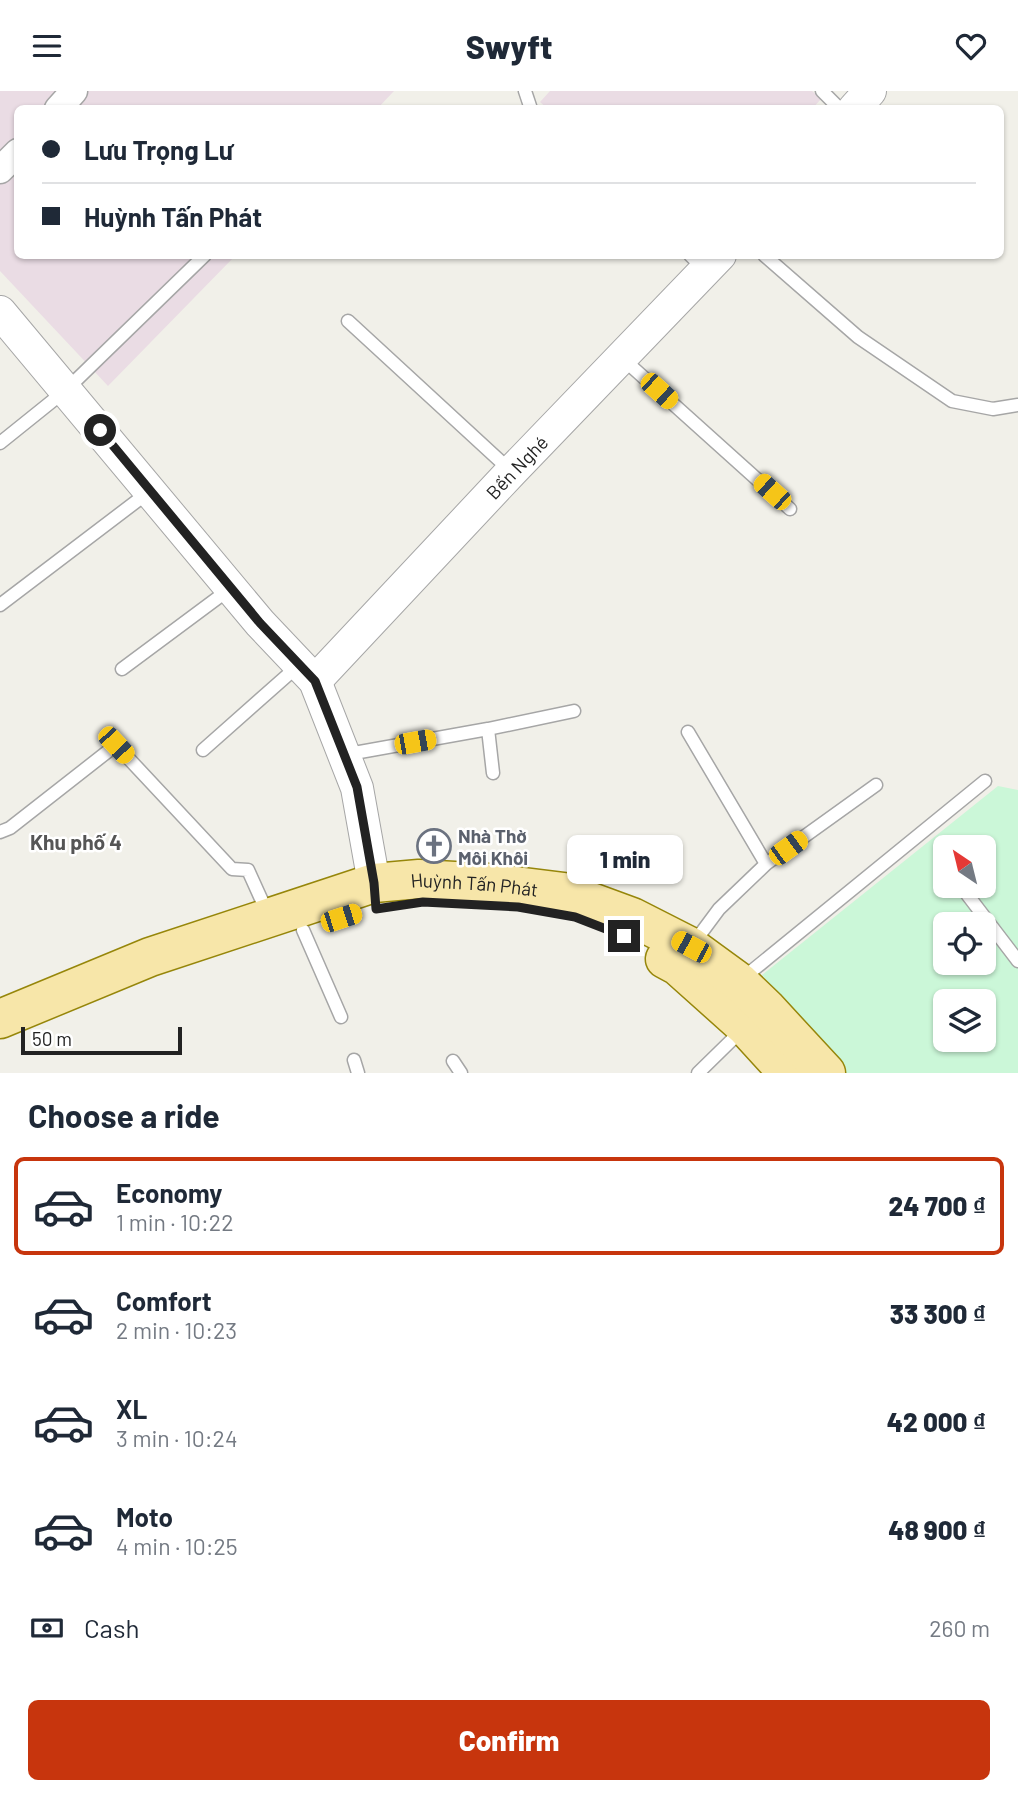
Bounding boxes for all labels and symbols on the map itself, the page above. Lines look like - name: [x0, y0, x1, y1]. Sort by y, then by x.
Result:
- car: [637, 369, 682, 413]
- route start: [84, 414, 116, 446]
- street label: Bến Nghé: [481, 430, 552, 503]
- car: [750, 470, 795, 514]
- car: [94, 722, 139, 768]
- car: [393, 728, 438, 756]
- place label: Nhà Thờ Môi Khôi: [458, 824, 528, 869]
- church icon: Nhà Thờ Môi Khôi: [415, 827, 453, 865]
- car: [765, 827, 812, 869]
- district label: Khu phố 4: [30, 829, 122, 854]
- callout: 1 min: [566, 835, 682, 883]
- north arrow: [933, 835, 996, 898]
- street label: Huỳnh Tấn Phát: [410, 867, 540, 900]
- car: [318, 902, 365, 934]
- route end: [608, 920, 640, 952]
- car: [668, 928, 715, 966]
- scale bar: [21, 1024, 182, 1056]

